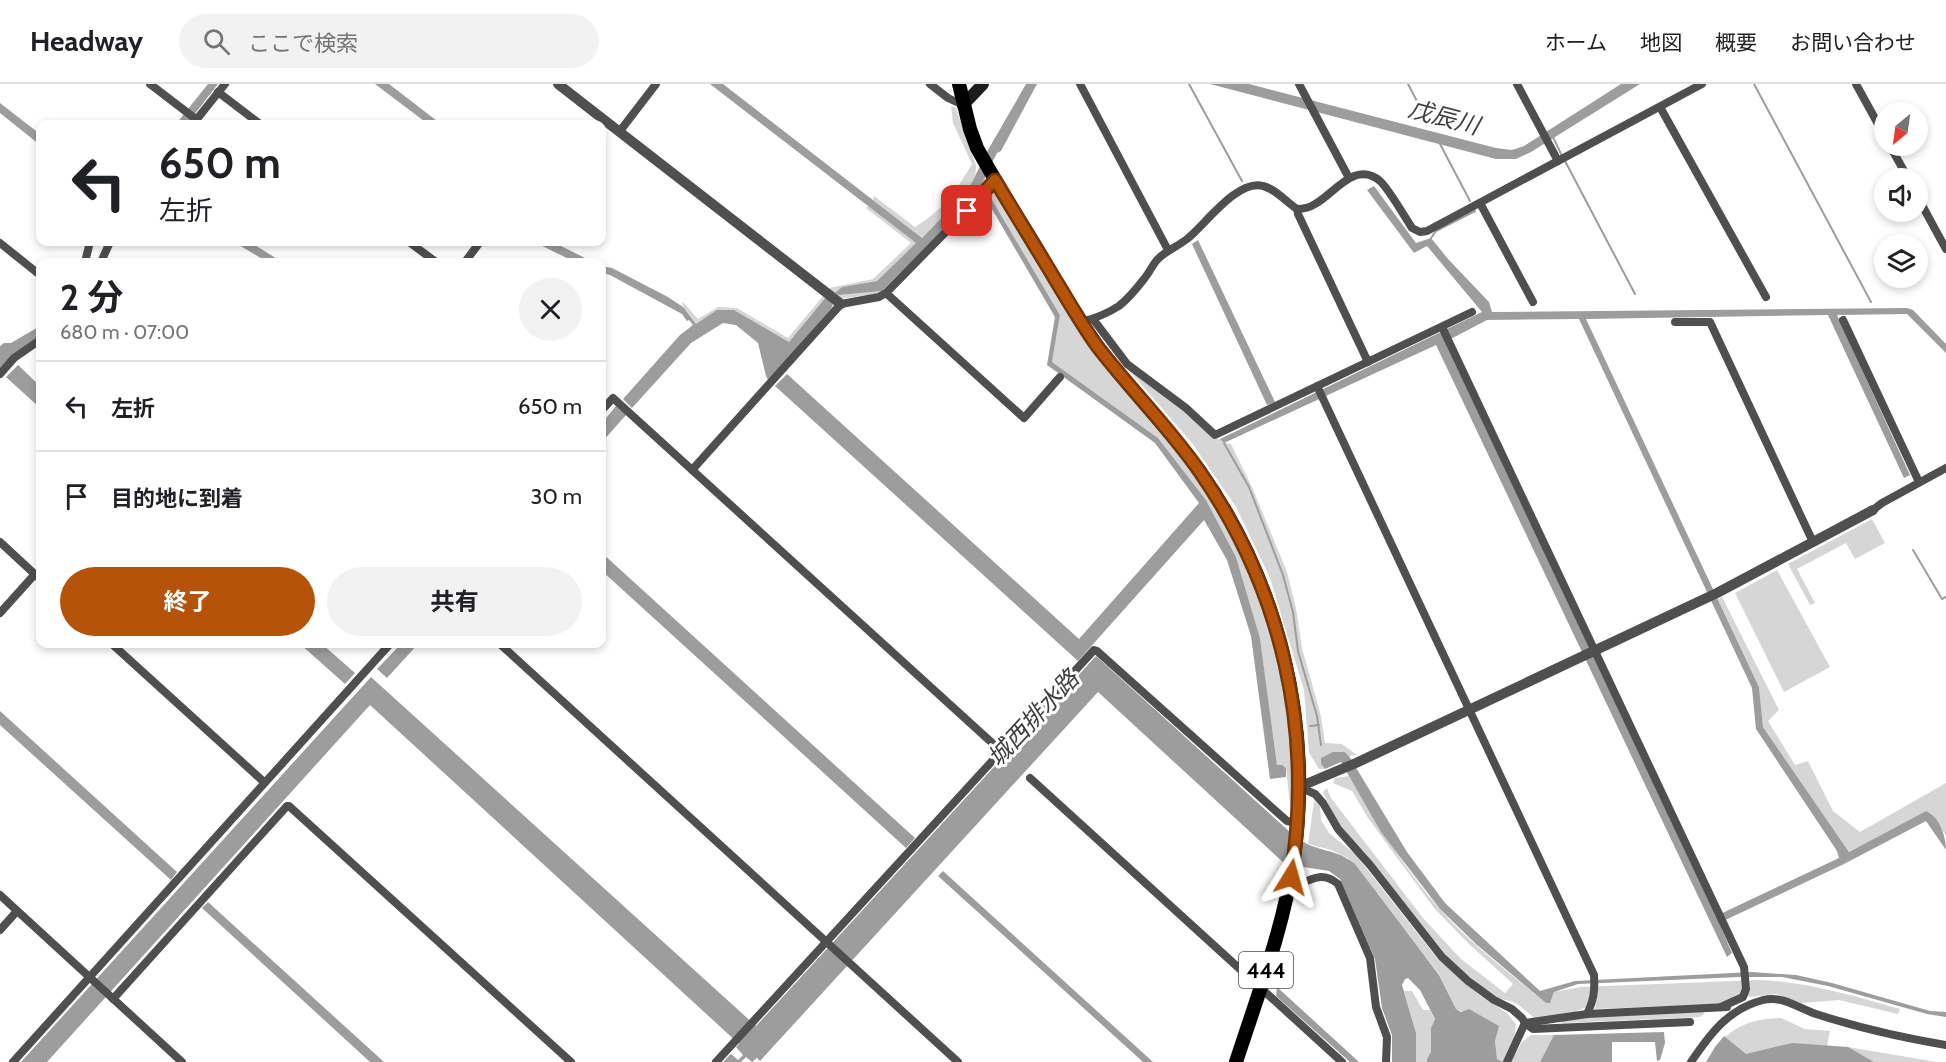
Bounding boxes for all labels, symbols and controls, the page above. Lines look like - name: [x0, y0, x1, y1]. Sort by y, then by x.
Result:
- search box: [179, 14, 599, 68]
- text: Headway: [30, 24, 143, 58]
- icon: search: [200, 25, 233, 58]
- text: ここで検索: [248, 30, 358, 57]
- text: ホーム: [1545, 30, 1607, 55]
- text: 地図: [1640, 30, 1682, 55]
- text: 概要: [1715, 30, 1757, 55]
- text: お問い合わせ: [1790, 30, 1916, 55]
- water label: 戊辰川: [1405, 94, 1485, 141]
- north arrow: [1874, 102, 1928, 156]
- map controls: [1874, 102, 1928, 288]
- text: 650 m: [159, 137, 281, 189]
- icon: left: [60, 144, 138, 222]
- button: sound: [1874, 168, 1928, 222]
- pin: [941, 185, 992, 236]
- text: 左折: [159, 194, 213, 227]
- icon: arrive: [950, 194, 983, 227]
- button: layers: [1874, 234, 1928, 288]
- text: 2 分: [60, 275, 123, 319]
- button: close: [519, 278, 582, 341]
- text: 680 m · 07:00: [60, 320, 189, 344]
- icon: left: [60, 390, 93, 423]
- text: 650 m: [518, 393, 582, 420]
- text: 左折: [111, 395, 155, 422]
- icon: arrive: [60, 480, 93, 513]
- text: 30 m: [530, 483, 582, 510]
- text: 目的地に到着: [111, 485, 243, 512]
- button: 終了: [60, 567, 315, 636]
- button: 共有: [327, 567, 582, 636]
- water label: 城西排水路: [981, 663, 1086, 772]
- position arrow: [1259, 845, 1323, 909]
- road number: 444: [1239, 952, 1293, 988]

